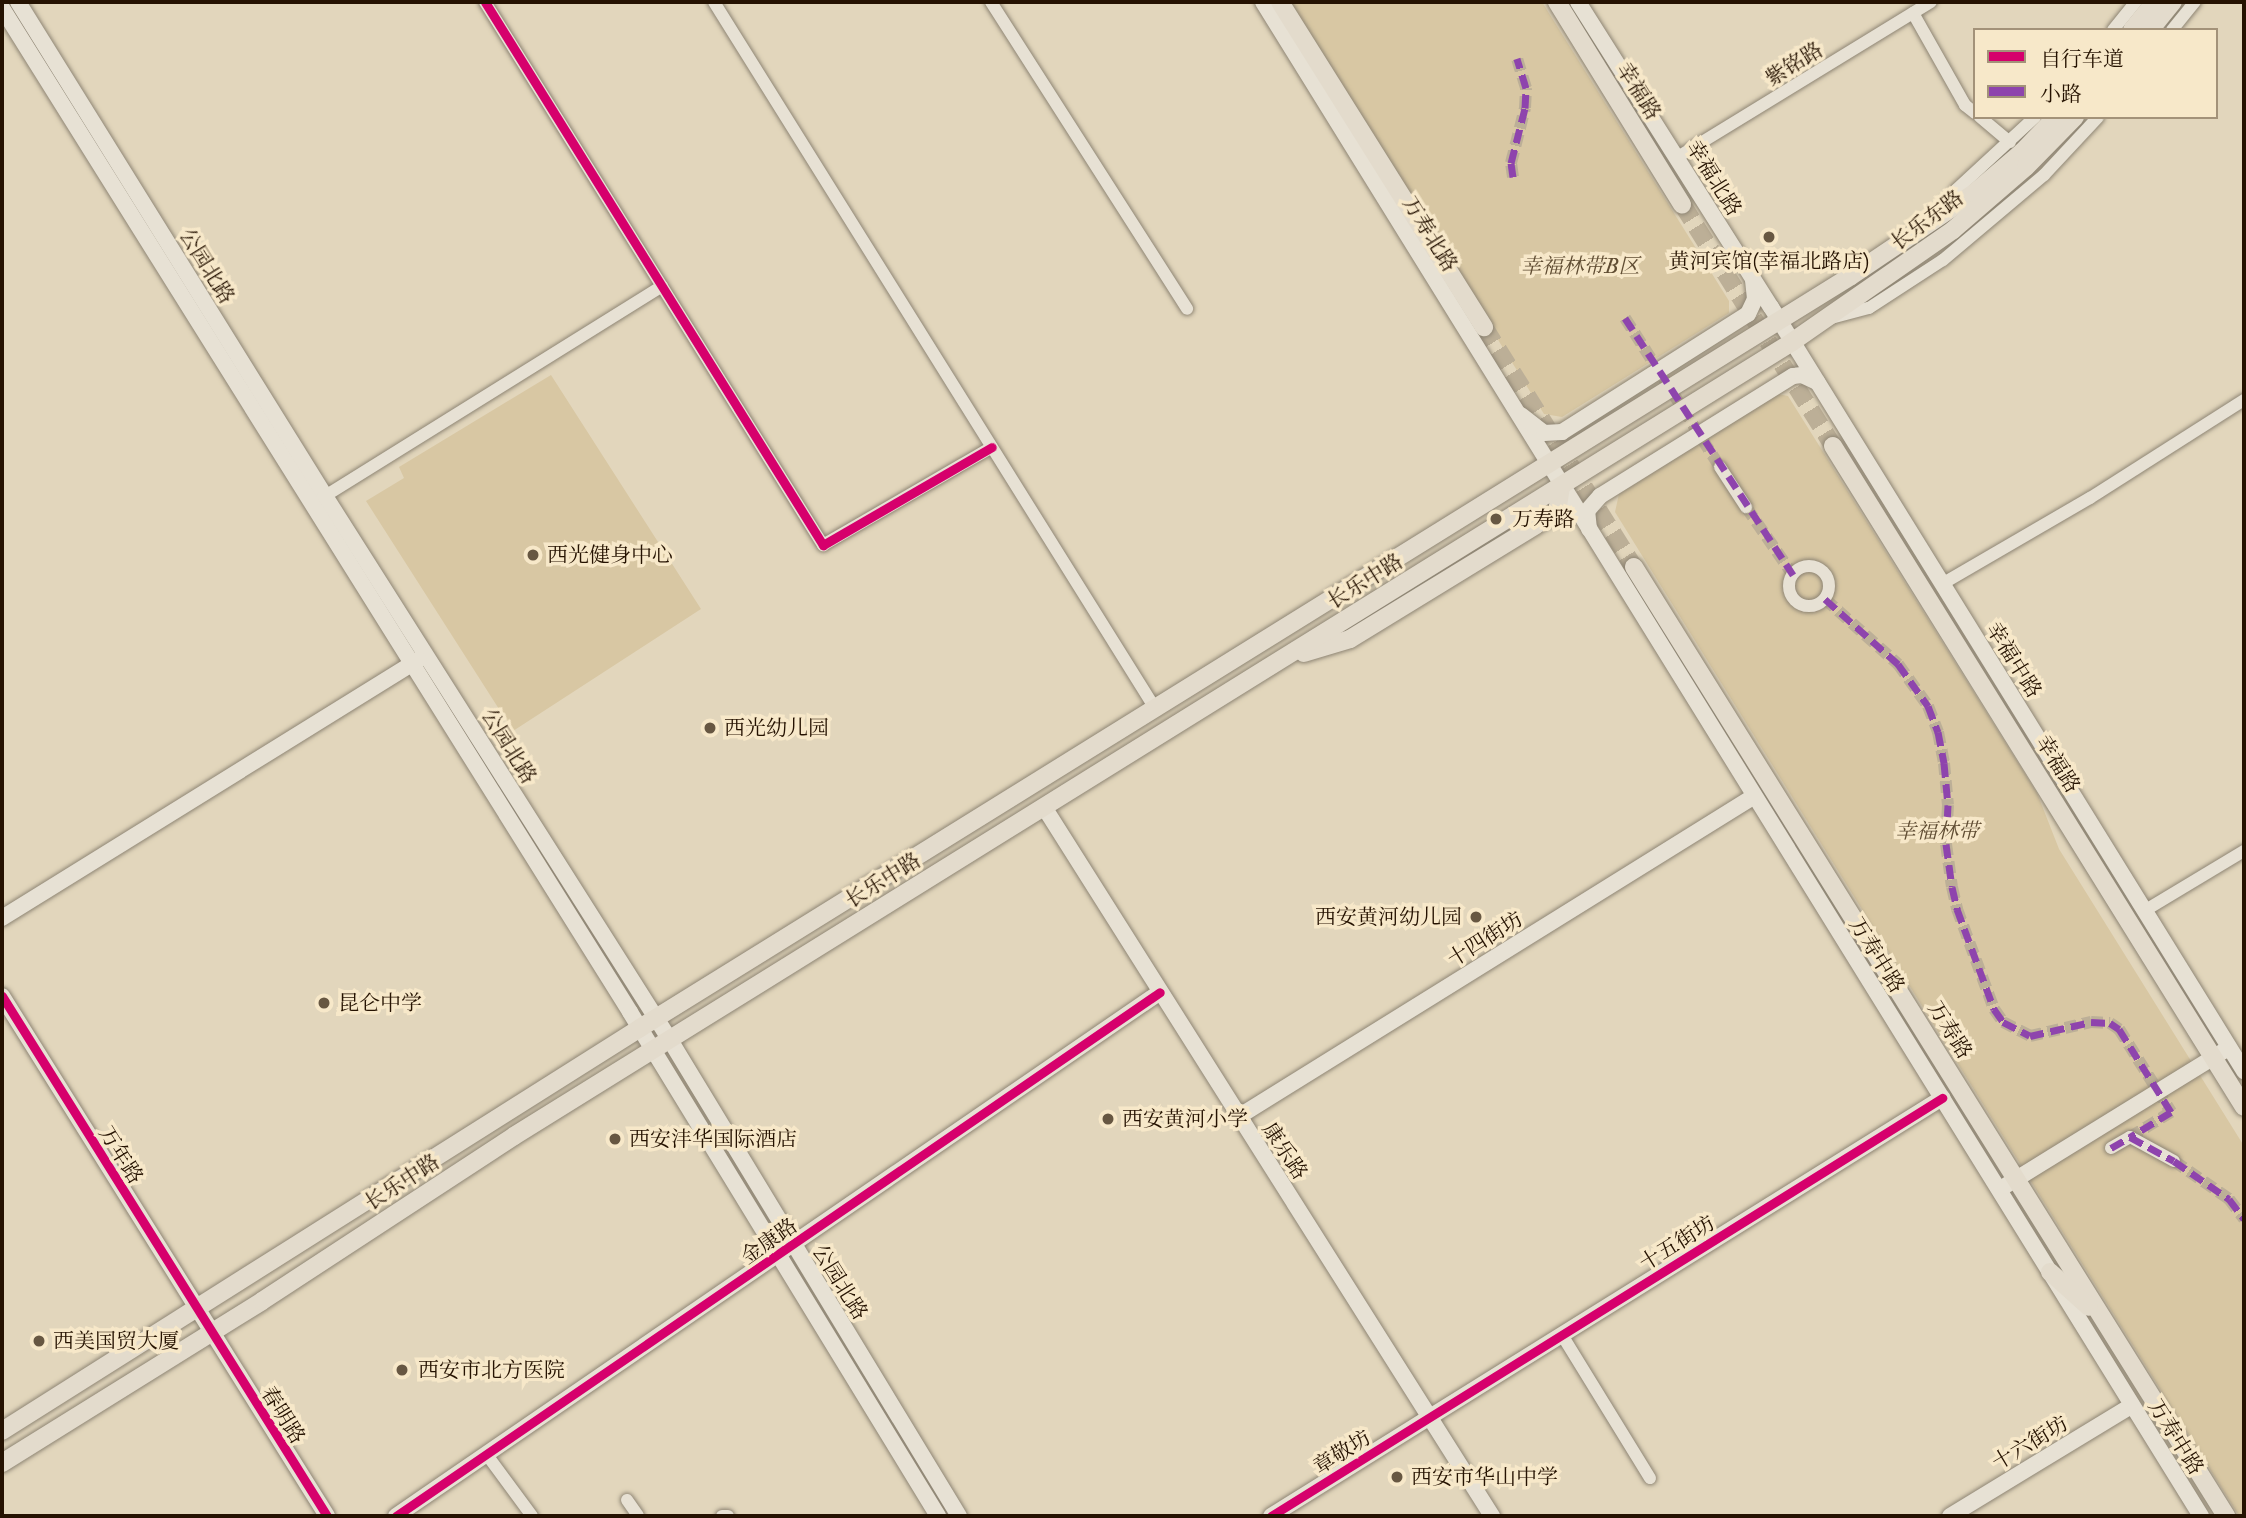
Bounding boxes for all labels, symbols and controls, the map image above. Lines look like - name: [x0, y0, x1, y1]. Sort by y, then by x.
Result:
- legend: [1973, 28, 2218, 119]
- street label: 紫铭路: [1761, 37, 1827, 91]
- text: 自行车道: [2040, 46, 2124, 72]
- street label: 幸福路: [1612, 58, 1666, 124]
- text: 小路: [2040, 81, 2082, 107]
- street label: 幸福北路: [1681, 136, 1747, 220]
- street label: 长乐东路: [1886, 185, 1968, 255]
- street label: 万寿北路: [1397, 192, 1463, 276]
- street label: 公园北路: [174, 224, 240, 308]
- marker: 黄河宾馆(幸福北路店): [1761, 229, 1777, 245]
- place label: 黄河宾馆(幸福北路店): [1669, 248, 1869, 274]
- park label: 幸福林带B区: [1520, 253, 1640, 279]
- place label: 万寿路: [1512, 506, 1575, 532]
- marker: 万寿路: [1486, 509, 1506, 529]
- place label: 西光健身中心: [547, 542, 673, 568]
- marker: 西光健身中心: [525, 547, 541, 563]
- street label: 长乐中路: [1323, 548, 1407, 614]
- street label: 幸福中路: [1981, 618, 2047, 702]
- street label: 公园北路: [476, 704, 542, 788]
- place label: 西光幼儿园: [724, 715, 829, 741]
- marker: 西光幼儿园: [702, 720, 718, 736]
- street label: 幸福路: [2031, 731, 2085, 797]
- park label: 幸福林带: [1895, 818, 1979, 844]
- street label: 长乐中路: [841, 847, 925, 913]
- place label: 西安黄河幼儿园: [1315, 904, 1462, 930]
- street label: 十四街坊: [1443, 906, 1527, 972]
- marker: 西安黄河幼儿园: [1468, 909, 1484, 925]
- street label: 万寿中路: [1844, 913, 1910, 997]
- place label: 昆仑中学: [338, 990, 422, 1016]
- marker: 昆仑中学: [316, 995, 332, 1011]
- street label: 万寿路: [1923, 997, 1977, 1063]
- place label: 西安黄河小学: [1122, 1106, 1248, 1132]
- marker: 西安黄河小学: [1100, 1111, 1116, 1127]
- street label: 康乐路: [1257, 1118, 1313, 1184]
- street label: 万年路: [94, 1122, 148, 1188]
- place label: 西安沣华国际酒店: [629, 1126, 797, 1152]
- marker: 西安沣华国际酒店: [607, 1131, 623, 1147]
- street label: 长乐中路: [360, 1149, 444, 1215]
- street label: 十五街坊: [1635, 1210, 1719, 1276]
- street label: 金康路: [736, 1213, 802, 1269]
- street label: 公园北路: [807, 1240, 873, 1324]
- place label: 西美国贸大厦: [53, 1328, 179, 1354]
- marker: 西美国贸大厦: [31, 1333, 47, 1349]
- place label: 西安市北方医院: [418, 1357, 565, 1383]
- marker: 西安市北方医院: [392, 1360, 412, 1380]
- street label: 春明路: [256, 1382, 310, 1448]
- street label: 万寿中路: [2143, 1395, 2209, 1479]
- street label: 十六街坊: [1988, 1411, 2072, 1475]
- street label: 章敬坊: [1309, 1425, 1375, 1479]
- place label: 西安市华山中学: [1411, 1464, 1558, 1490]
- marker: 西安市华山中学: [1389, 1469, 1405, 1485]

